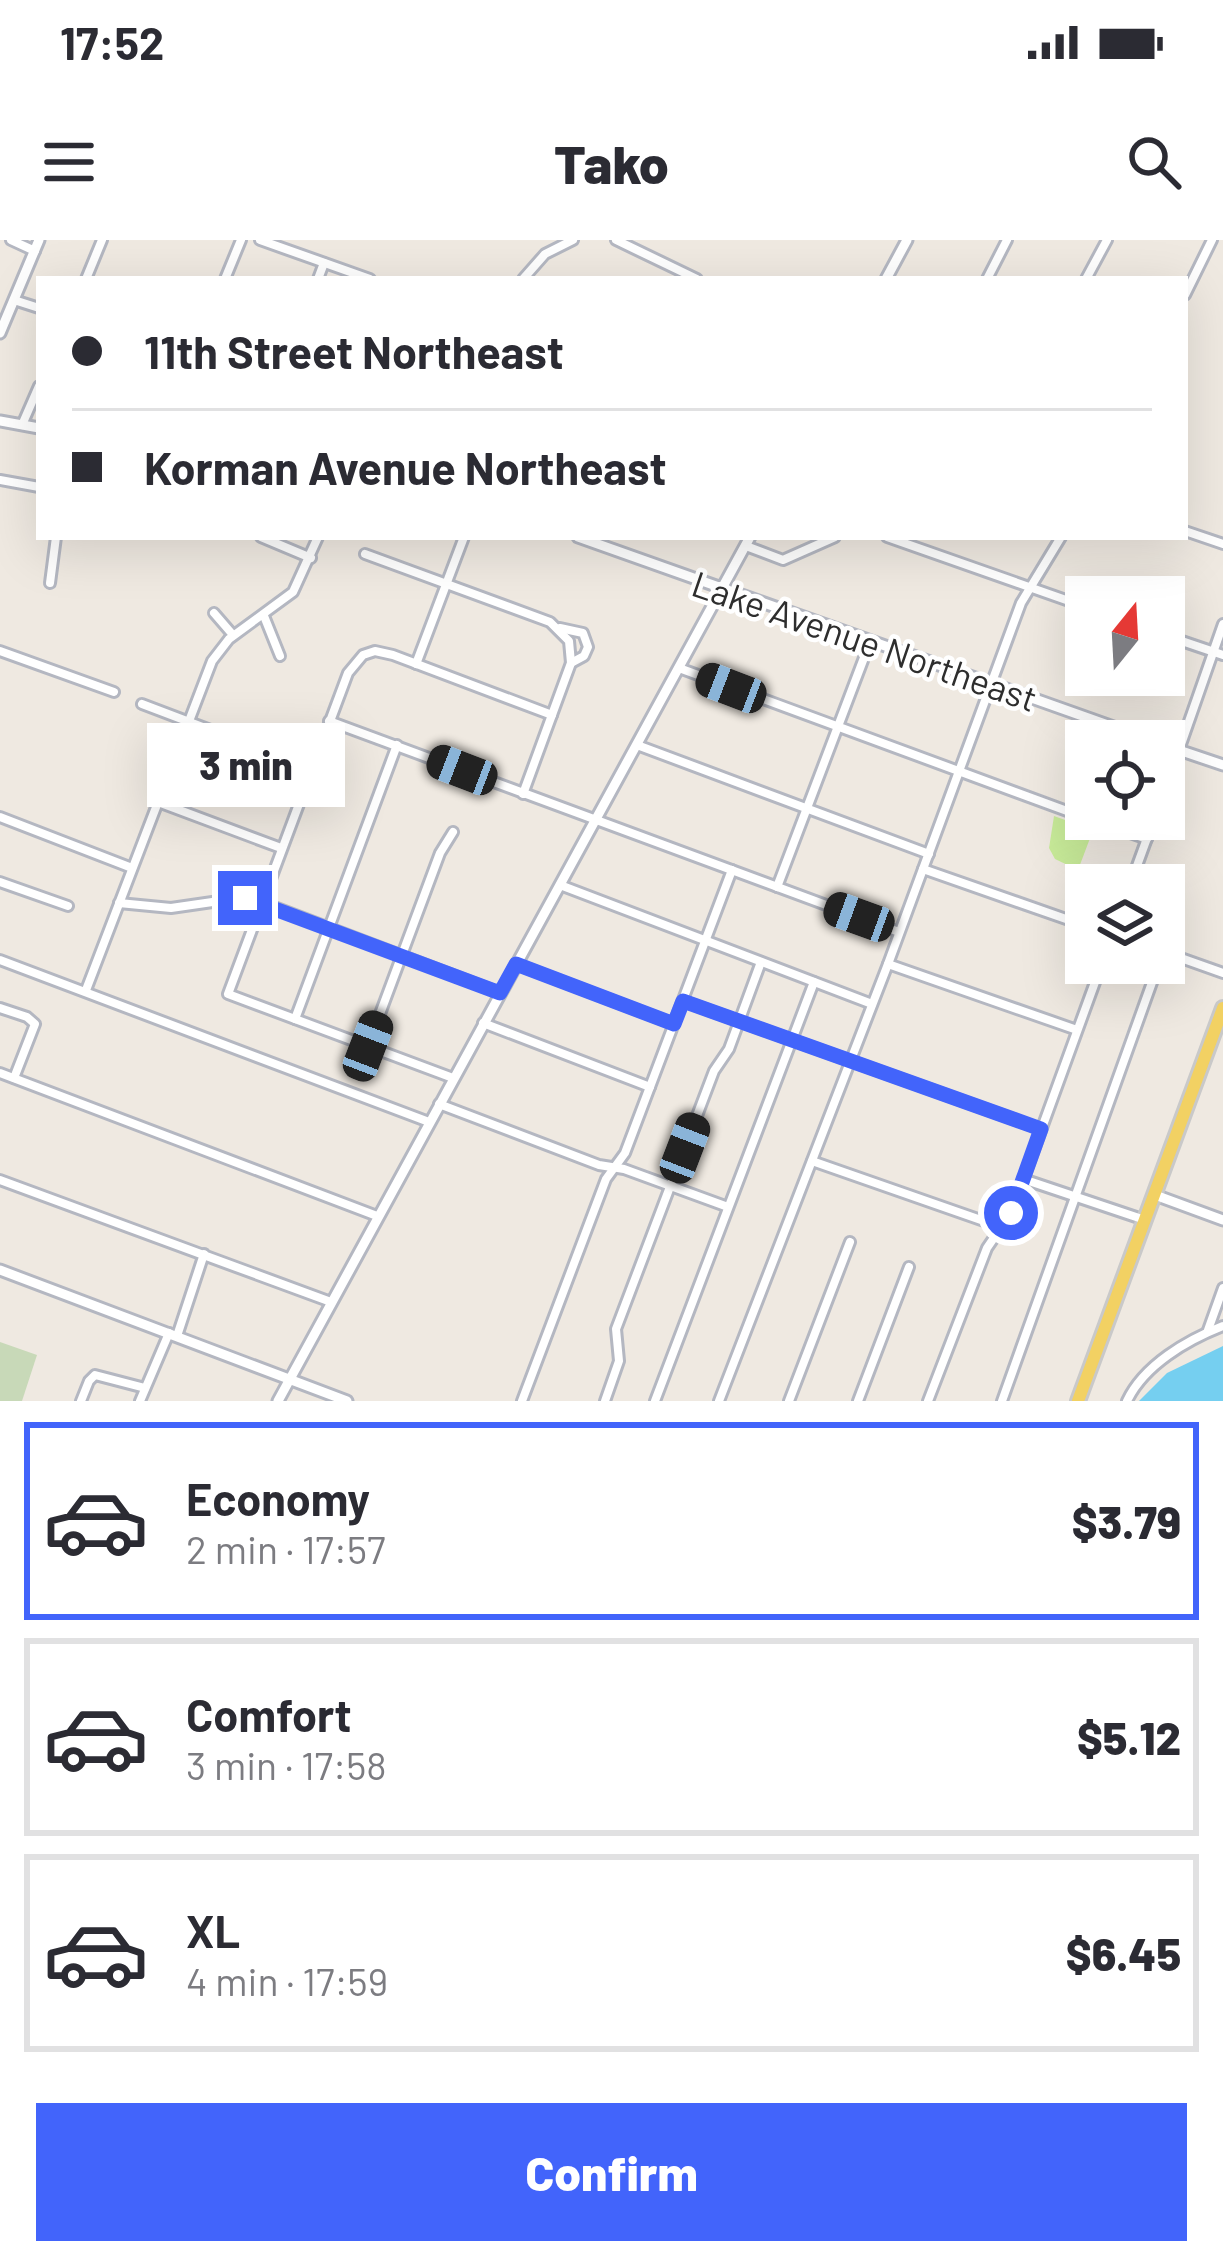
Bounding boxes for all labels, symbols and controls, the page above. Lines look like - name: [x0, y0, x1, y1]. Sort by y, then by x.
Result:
- text: 17:52: [60, 15, 164, 69]
- icon: menu: [36, 129, 102, 195]
- icon: search: [1121, 129, 1187, 195]
- text: Tako: [554, 130, 669, 195]
- text: 11th Street Northeast: [144, 324, 564, 378]
- text: Korman Avenue Northeast: [144, 440, 667, 494]
- street label: Lake Avenue Northeast: [687, 561, 1043, 719]
- north arrow: [1065, 576, 1185, 696]
- map controls: [1065, 576, 1185, 984]
- car: [691, 658, 771, 718]
- button: locate: [1065, 720, 1185, 840]
- callout: 3 min: [146, 724, 344, 808]
- car: [422, 740, 502, 800]
- text: 3 min: [199, 741, 293, 788]
- button: layers: [1065, 864, 1185, 984]
- route end: [218, 871, 272, 925]
- car: [819, 888, 899, 946]
- car: [338, 1006, 398, 1086]
- car: [655, 1108, 715, 1188]
- route start: [984, 1186, 1038, 1240]
- icon: car: [42, 1467, 150, 1575]
- text: Economy: [186, 1471, 370, 1525]
- text: $3.79: [1072, 1494, 1181, 1548]
- text: 2 min · 17:57: [186, 1525, 386, 1572]
- icon: car: [42, 1683, 150, 1791]
- text: Comfort: [186, 1687, 352, 1741]
- text: $5.12: [1077, 1710, 1181, 1764]
- text: 3 min · 17:58: [186, 1741, 387, 1788]
- icon: car: [42, 1899, 150, 2007]
- text: XL: [186, 1903, 240, 1957]
- text: $6.45: [1066, 1926, 1181, 1980]
- text: 4 min · 17:59: [186, 1957, 388, 2004]
- button: Confirm: [36, 2103, 1187, 2241]

